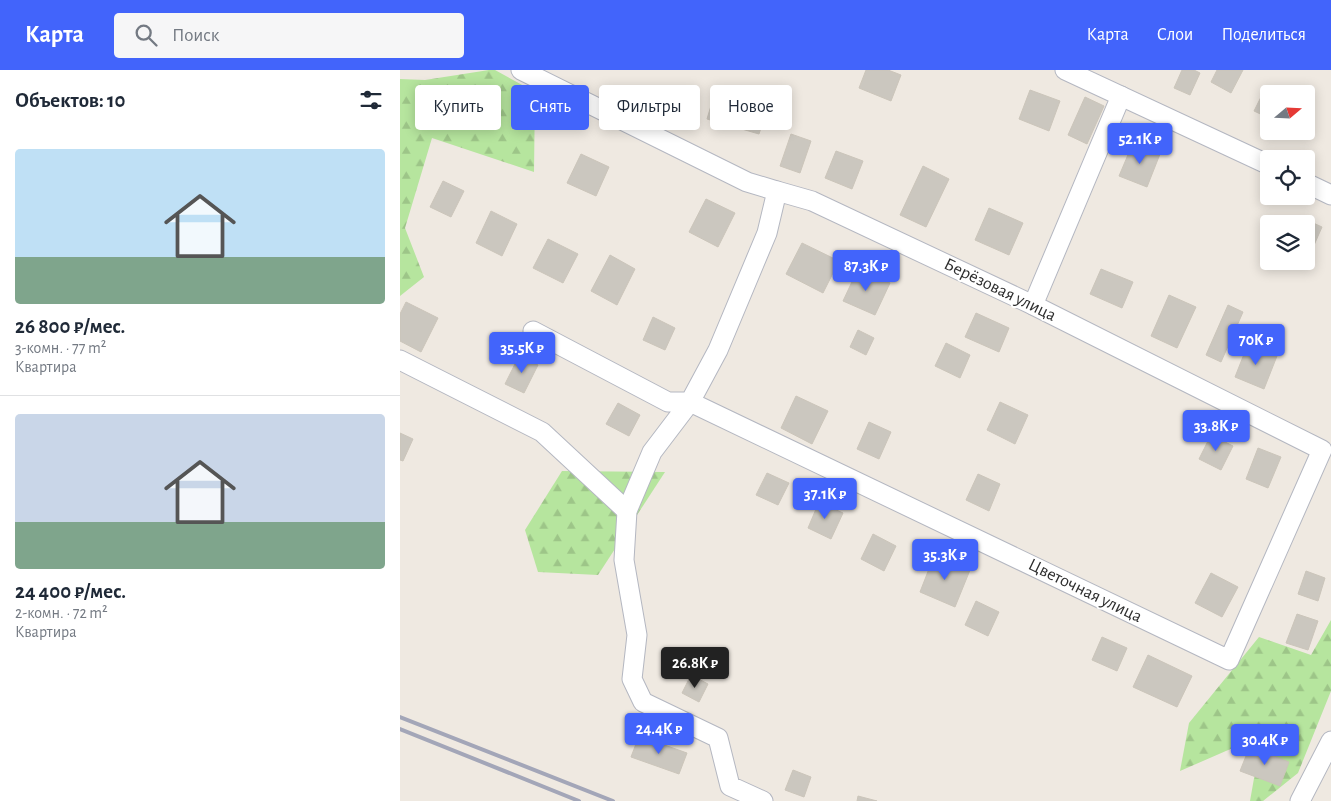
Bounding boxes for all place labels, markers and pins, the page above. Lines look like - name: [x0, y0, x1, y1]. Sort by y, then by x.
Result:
- pin: 52.1K ₽: [1094, 122, 1186, 165]
- pin: 87.3K ₽: [820, 250, 912, 292]
- pin: 70K ₽: [1221, 324, 1291, 366]
- pin: 35.5K ₽: [476, 332, 568, 374]
- pin: 33.8K ₽: [1170, 410, 1262, 452]
- pin: 37.1K ₽: [779, 478, 871, 520]
- pin: 35.3K ₽: [899, 538, 991, 581]
- pin: 26.8K ₽: [649, 646, 741, 689]
- pin: 24.4K ₽: [613, 712, 705, 755]
- pin: 30.4K ₽: [1219, 724, 1311, 766]

